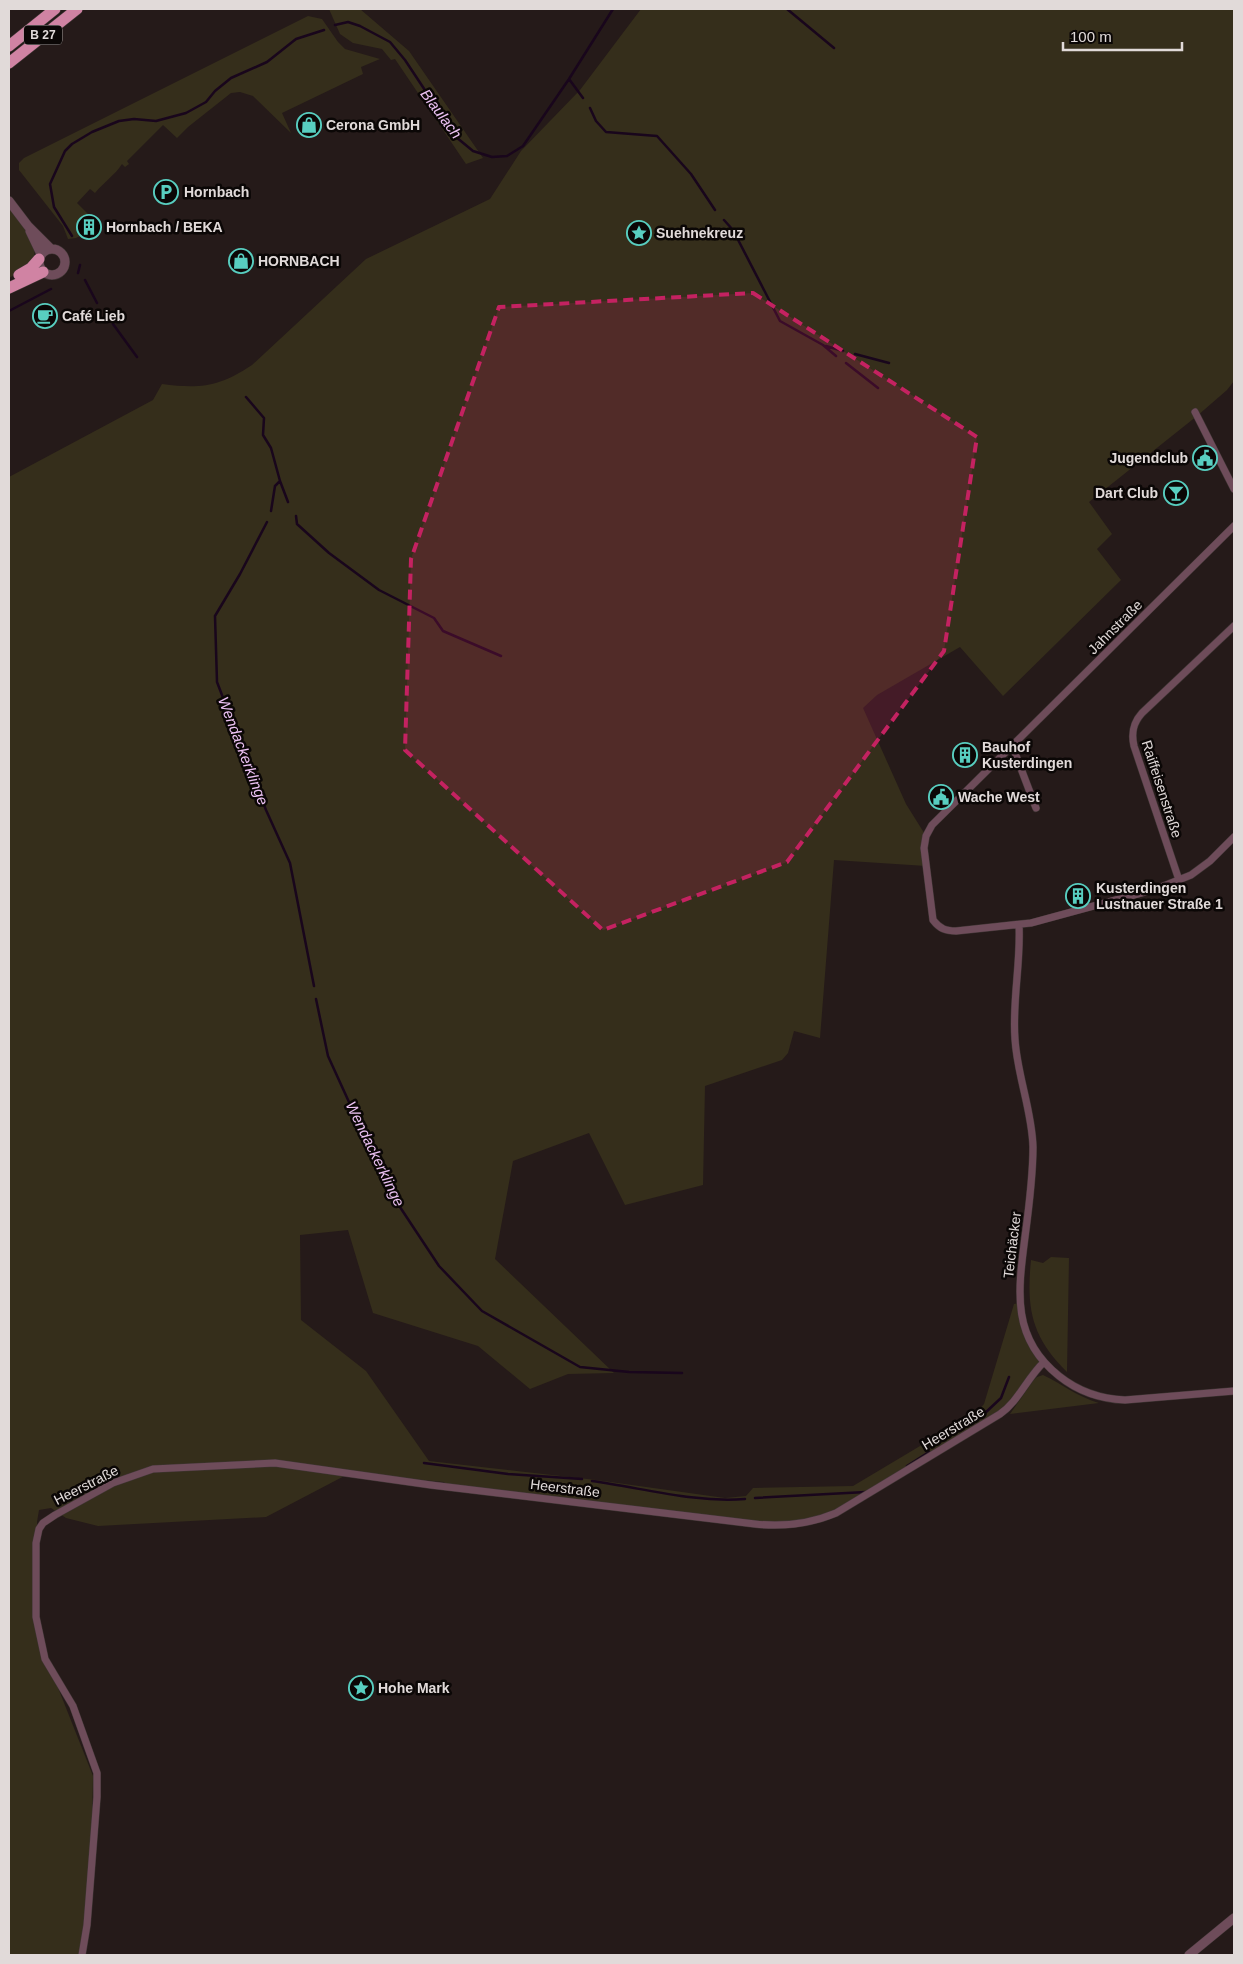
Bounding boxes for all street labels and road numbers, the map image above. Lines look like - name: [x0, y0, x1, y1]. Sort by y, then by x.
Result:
- road number: B 27: [24, 26, 62, 44]
- street label: Jahnstraße: [1085, 596, 1146, 657]
- street label: Raiffeisenstraße: [1139, 738, 1185, 840]
- street label: Teichäcker: [1000, 1210, 1024, 1279]
- street label: Heerstraße: [919, 1403, 987, 1453]
- street label: Heerstraße: [51, 1462, 121, 1508]
- street label: Heerstraße: [529, 1476, 601, 1500]

